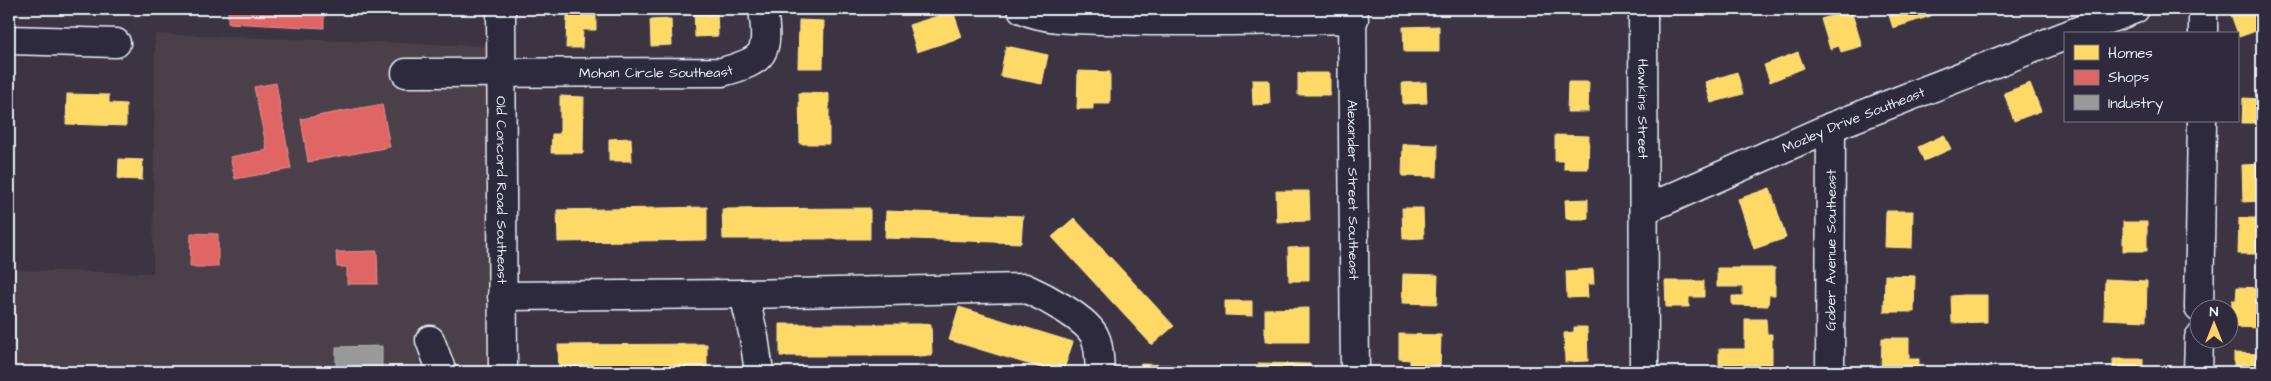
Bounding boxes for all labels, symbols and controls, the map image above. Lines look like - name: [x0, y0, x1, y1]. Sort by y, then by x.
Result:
- legend: [2064, 32, 2238, 122]
- text: Homes: [2108, 43, 2153, 64]
- street label: Hawkins Street: [1632, 59, 1652, 160]
- street label: Mohan Circle Southeast: [579, 60, 736, 83]
- text: Shops: [2108, 67, 2150, 88]
- street label: Mozley Drive Southeast: [1779, 82, 1928, 159]
- text: Industry: [2108, 93, 2163, 115]
- street label: Old Concord Road Southeast: [490, 96, 512, 285]
- street label: Alexander Street Southeast: [1342, 100, 1363, 281]
- street label: Gober Avenue Southeast: [1821, 169, 1842, 331]
- north arrow: [2188, 298, 2238, 348]
- text: N: [2210, 302, 2219, 322]

